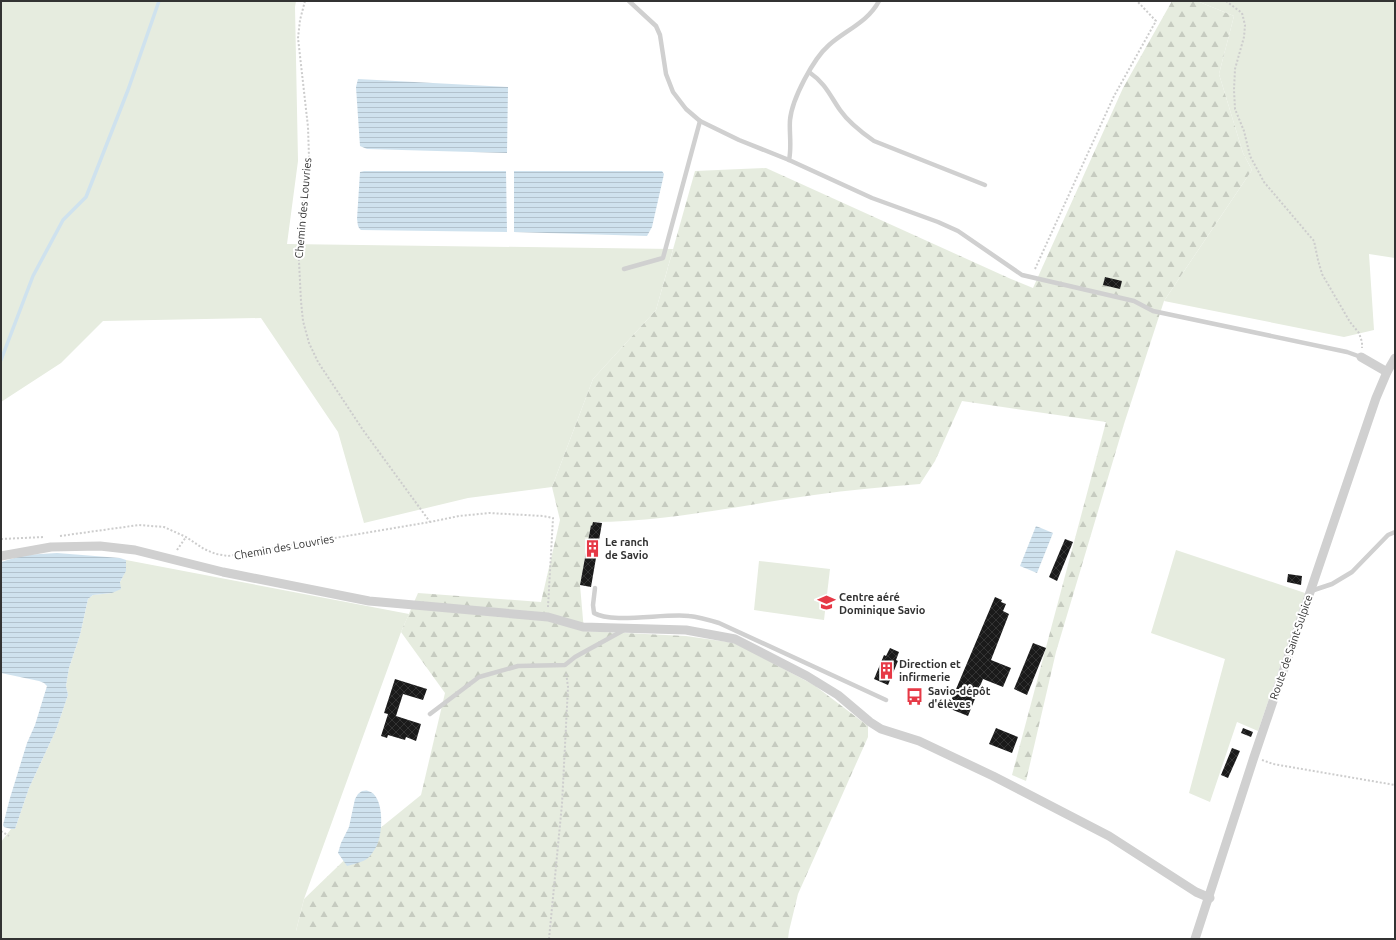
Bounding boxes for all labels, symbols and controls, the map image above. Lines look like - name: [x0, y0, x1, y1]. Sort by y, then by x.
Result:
- street label: Chemin des Louvries: [293, 157, 313, 259]
- street label: Chemin des Louvries: [233, 532, 335, 562]
- place label: Le ranch de Savio: [605, 536, 649, 561]
- building icon: Le ranch de Savio: [582, 538, 602, 558]
- place label: Centre aéré Dominique Savio: [839, 591, 926, 616]
- school or university icon: Centre aéré Dominique Savio: [816, 593, 836, 613]
- street label: Route de Saint-Sulpice: [1267, 593, 1315, 701]
- place label: Direction et infirmerie: [899, 658, 961, 683]
- building icon: Direction et infirmerie: [876, 660, 896, 680]
- place label: Savio-dépôt d'élèves: [928, 685, 991, 710]
- bus stop icon: Savio-dépôt d'élèves: [905, 687, 925, 707]

